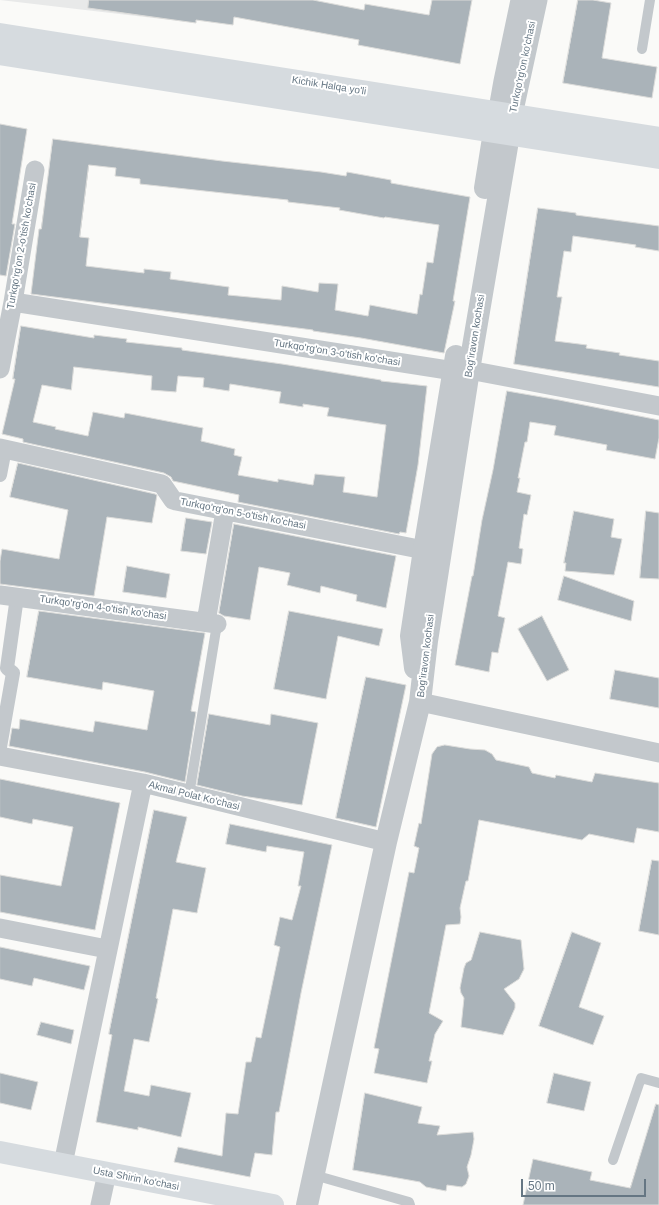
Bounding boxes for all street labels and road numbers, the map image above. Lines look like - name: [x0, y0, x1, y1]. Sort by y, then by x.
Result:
- street label: Turkqo'rg'on ko'chasi: [507, 20, 539, 114]
- street label: Kichik Halqa yo'li: [291, 74, 367, 98]
- street label: Turkqo'rg'on 2-o'tish ko'chasi: [5, 182, 39, 310]
- street label: Bog'iravon kochasi: [463, 294, 487, 378]
- street label: Turkqo'rg'on 3-o'tish ko'chasi: [273, 337, 401, 369]
- street label: Turkqo'rg'on 5-o'tish ko'chasi: [179, 496, 307, 532]
- street label: Turkqo'rg'on 4-o'tish ko'chasi: [39, 593, 167, 623]
- street label: Bog'iravon kochasi: [415, 614, 437, 698]
- street label: Akmal Polat Ko'chasi: [147, 779, 241, 813]
- street label: Usta Shirin ko'chasi: [92, 1165, 180, 1193]

